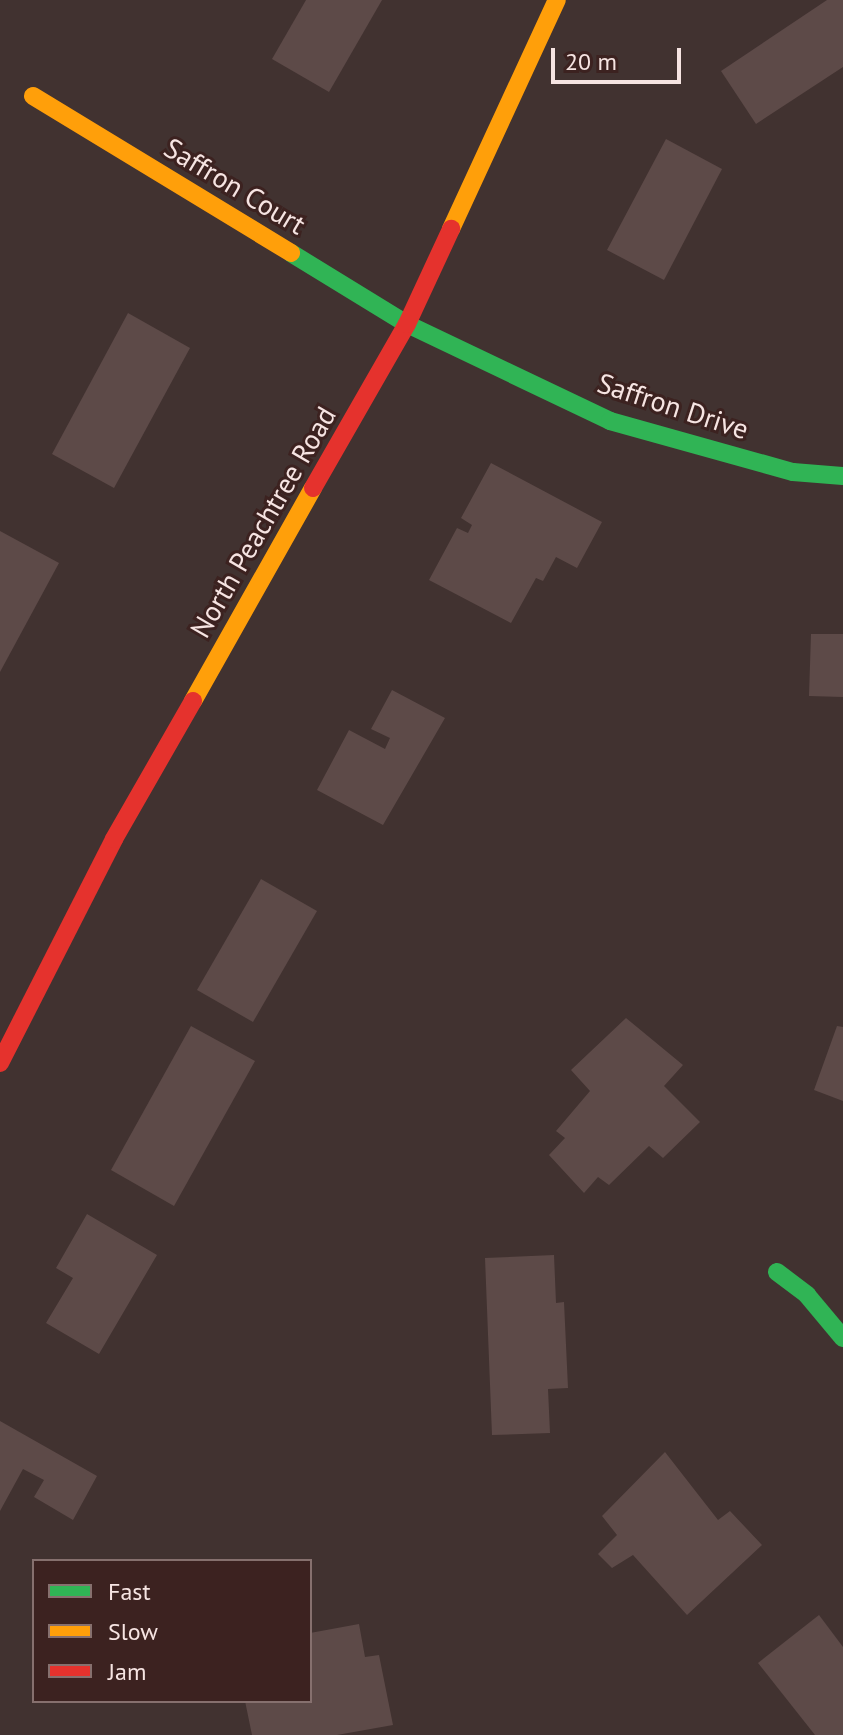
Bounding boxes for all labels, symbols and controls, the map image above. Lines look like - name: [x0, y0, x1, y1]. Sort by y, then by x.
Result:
- scale bar: [555, 32, 685, 82]
- text: 20 m: [565, 46, 617, 77]
- street label: Saffron Court: [158, 131, 312, 241]
- street label: Saffron Drive: [593, 366, 753, 446]
- street label: North Peachtree Road: [183, 401, 343, 643]
- legend: [32, 1559, 312, 1703]
- text: Fast: [108, 1576, 151, 1607]
- text: Slow: [108, 1616, 158, 1647]
- text: Jam: [108, 1656, 146, 1687]

